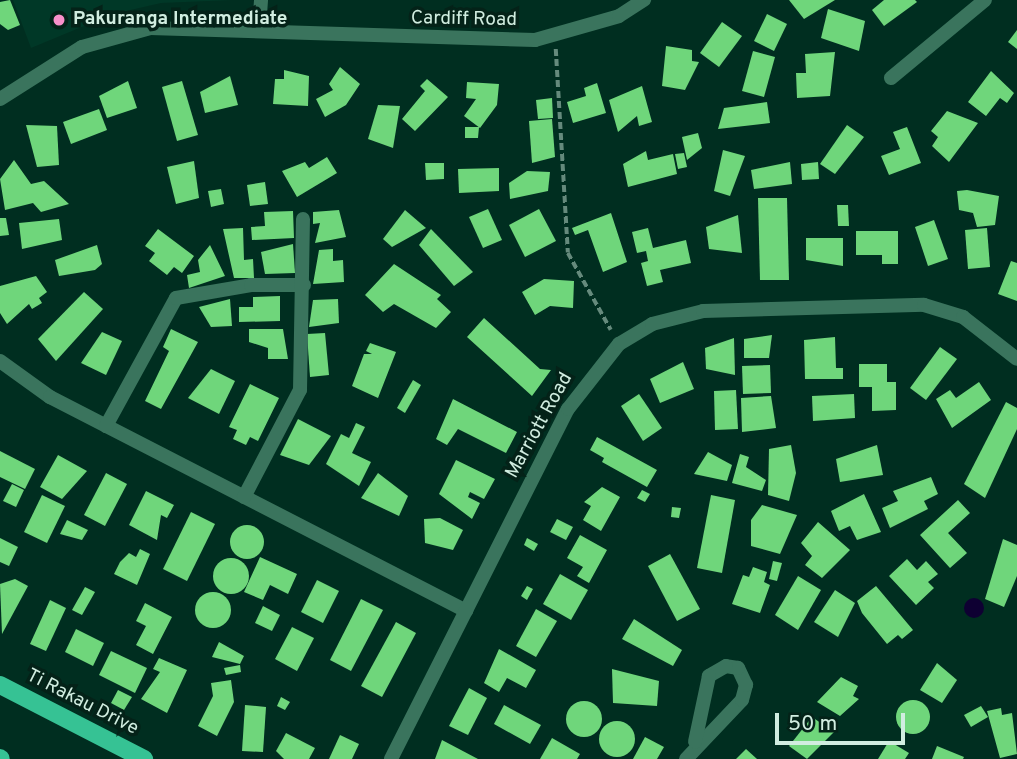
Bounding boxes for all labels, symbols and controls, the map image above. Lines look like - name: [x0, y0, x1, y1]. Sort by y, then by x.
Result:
- street label: Cardiff Road: [411, 8, 517, 32]
- place label: Pakuranga Intermediate: [73, 9, 287, 31]
- marker: Pakuranga Intermediate: [51, 12, 67, 28]
- street label: Marriott Road: [502, 369, 578, 483]
- street label: Ti Rakau Drive: [22, 665, 142, 741]
- scale bar: [779, 700, 908, 744]
- text: 50 m: [788, 711, 837, 738]

